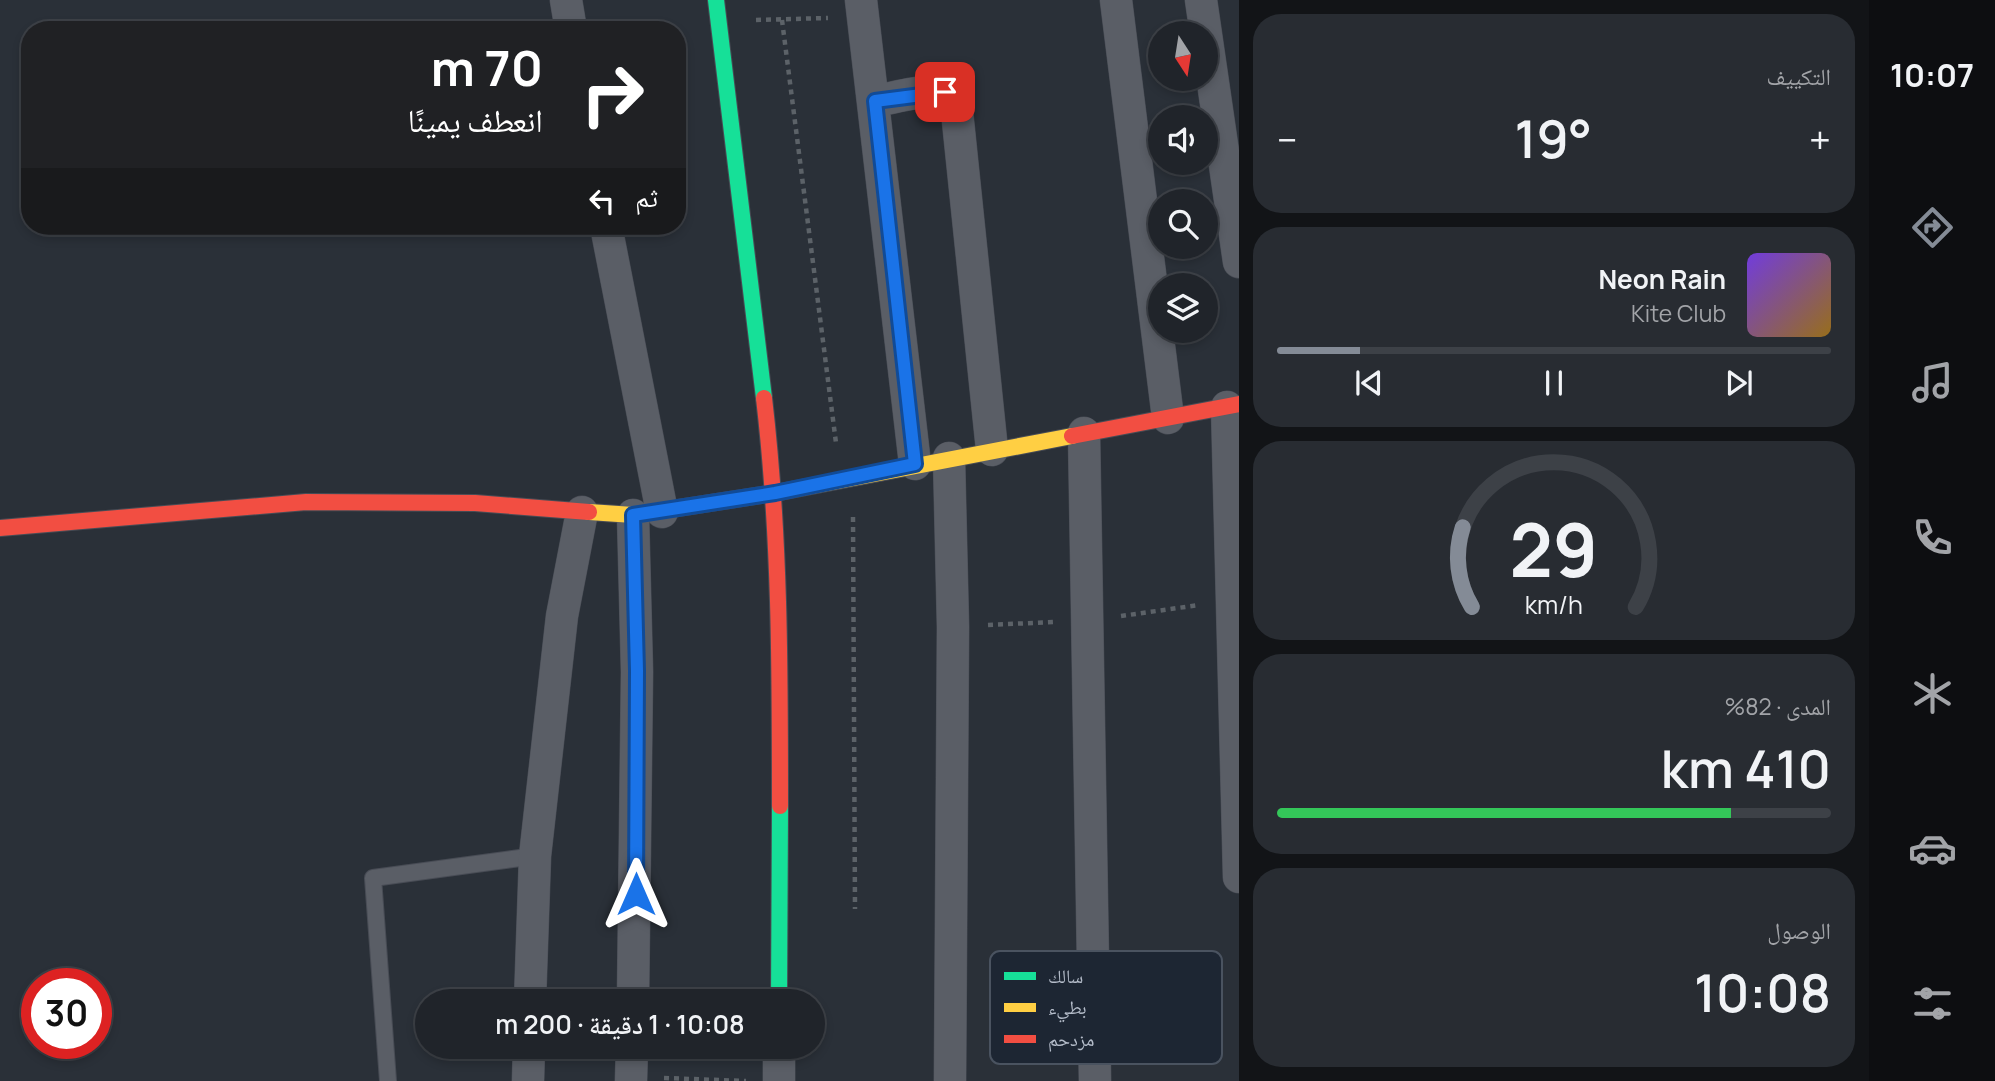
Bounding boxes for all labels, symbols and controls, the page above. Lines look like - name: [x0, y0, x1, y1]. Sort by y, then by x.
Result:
- north arrow: [1148, 21, 1218, 91]
- map controls: [1148, 21, 1218, 343]
- text: 70 m: [431, 34, 543, 101]
- icon: right: [567, 49, 658, 140]
- text: 10:07: [1890, 53, 1974, 97]
- text: التكييف: [1766, 60, 1831, 92]
- pin: [915, 62, 975, 122]
- icon: arrive: [926, 73, 964, 111]
- text: انعطف يمينًا: [408, 98, 543, 142]
- text: 19°: [1514, 103, 1592, 174]
- button: sound: [1148, 105, 1218, 175]
- text: −: [1277, 113, 1298, 165]
- text: +: [1809, 113, 1831, 165]
- text: ثم: [635, 179, 658, 215]
- icon: left: [583, 182, 621, 220]
- button: search: [1148, 189, 1218, 259]
- icon: directions: [1908, 203, 1957, 252]
- text: Neon Rain: [1598, 261, 1726, 297]
- button: layers: [1148, 273, 1218, 343]
- text: Kite Club: [1631, 297, 1726, 329]
- icon: music: [1908, 358, 1957, 407]
- icon: previous: [1350, 364, 1388, 402]
- icon: pause: [1535, 364, 1573, 402]
- icon: next: [1720, 364, 1758, 402]
- text: 29: [1510, 499, 1598, 599]
- icon: phone: [1908, 513, 1957, 562]
- text: km/h: [1525, 586, 1583, 621]
- icon: climate: [1908, 669, 1957, 718]
- text: المدى · 82%: [1724, 690, 1831, 722]
- text: 410 km: [1661, 733, 1831, 804]
- icon: car: [1908, 824, 1957, 873]
- position arrow: [599, 857, 673, 931]
- text: الوصول: [1767, 914, 1831, 946]
- legend: [990, 951, 1222, 1064]
- text: 10:08: [1694, 957, 1831, 1028]
- text: سالك: [1048, 963, 1083, 989]
- speed limit sign: 30: [21, 968, 112, 1059]
- icon: filters: [1908, 979, 1957, 1028]
- text: بطيء: [1048, 994, 1087, 1023]
- text: 10:08 · 1 دقيقة · 200 m: [495, 1006, 745, 1042]
- text: مزدحم: [1048, 1026, 1094, 1052]

